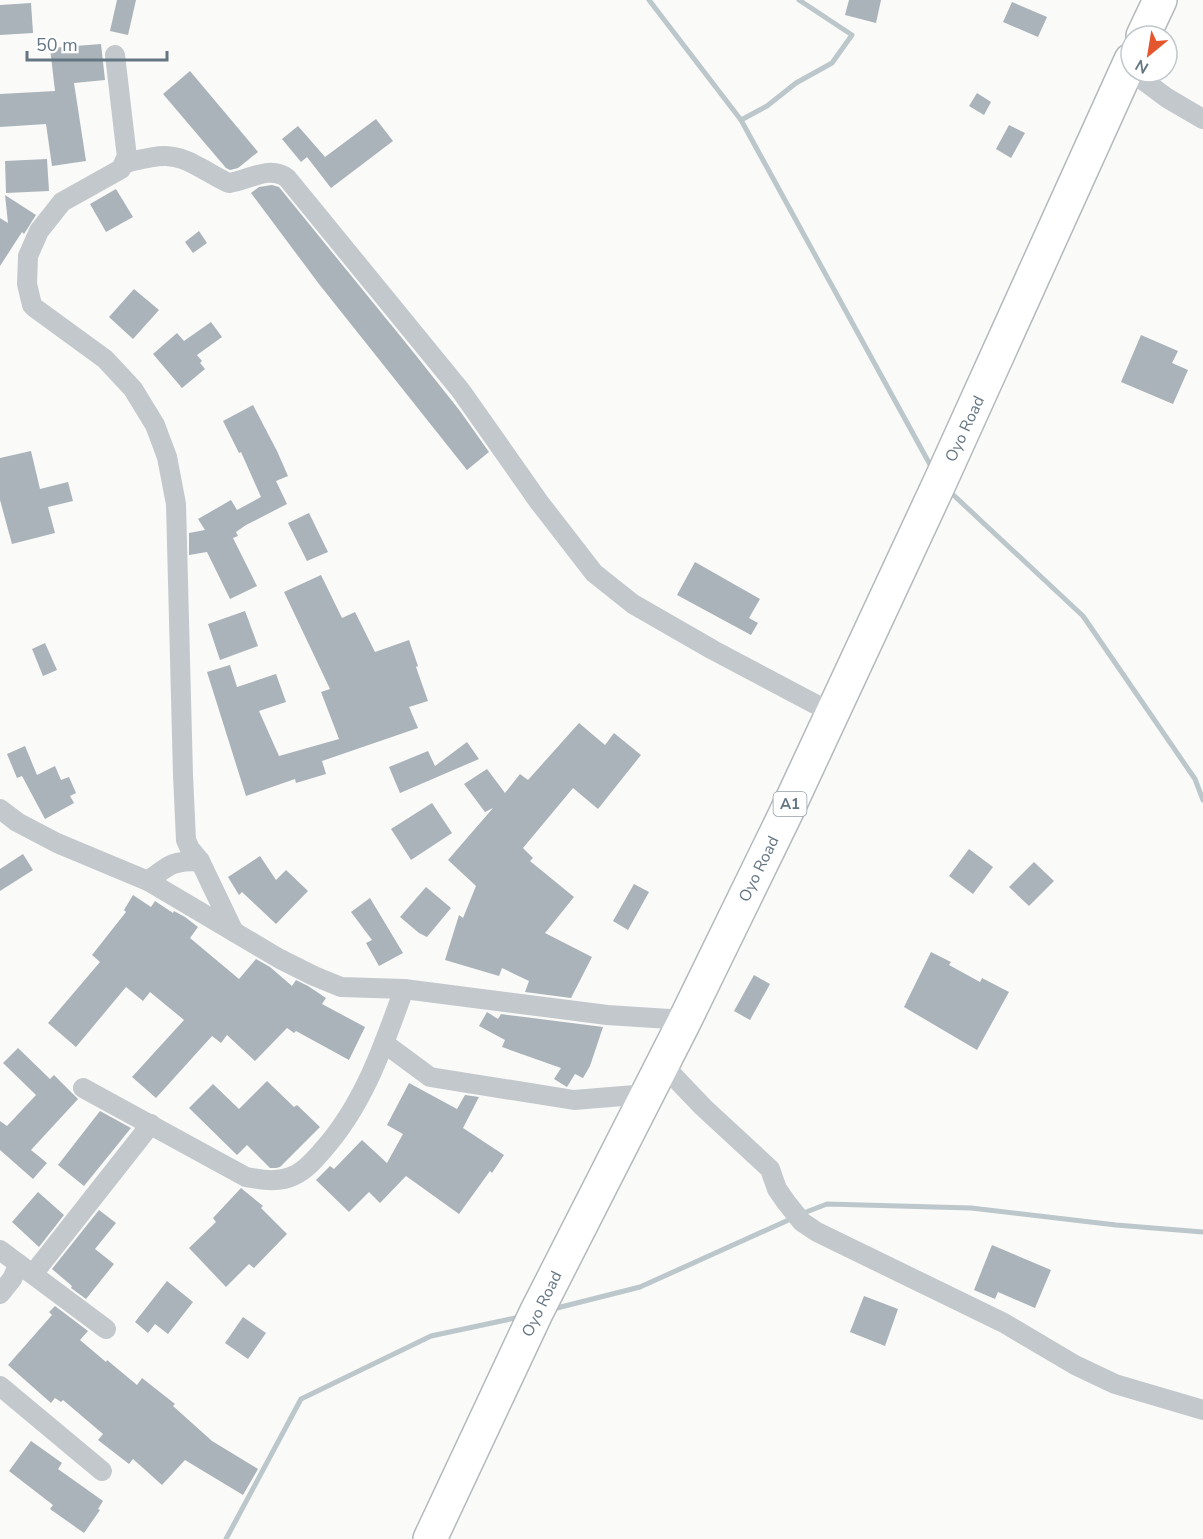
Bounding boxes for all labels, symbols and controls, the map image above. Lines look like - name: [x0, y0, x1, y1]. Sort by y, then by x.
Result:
- scale bar: [27, 24, 166, 62]
- north arrow: [1119, 24, 1179, 84]
- text: 50 m: [36, 33, 78, 57]
- text: N: [1131, 54, 1153, 79]
- street label: Oyo Road: [940, 392, 990, 466]
- road number: A1: [774, 792, 806, 816]
- street label: Oyo Road: [734, 832, 784, 906]
- street label: Oyo Road: [517, 1267, 567, 1341]

